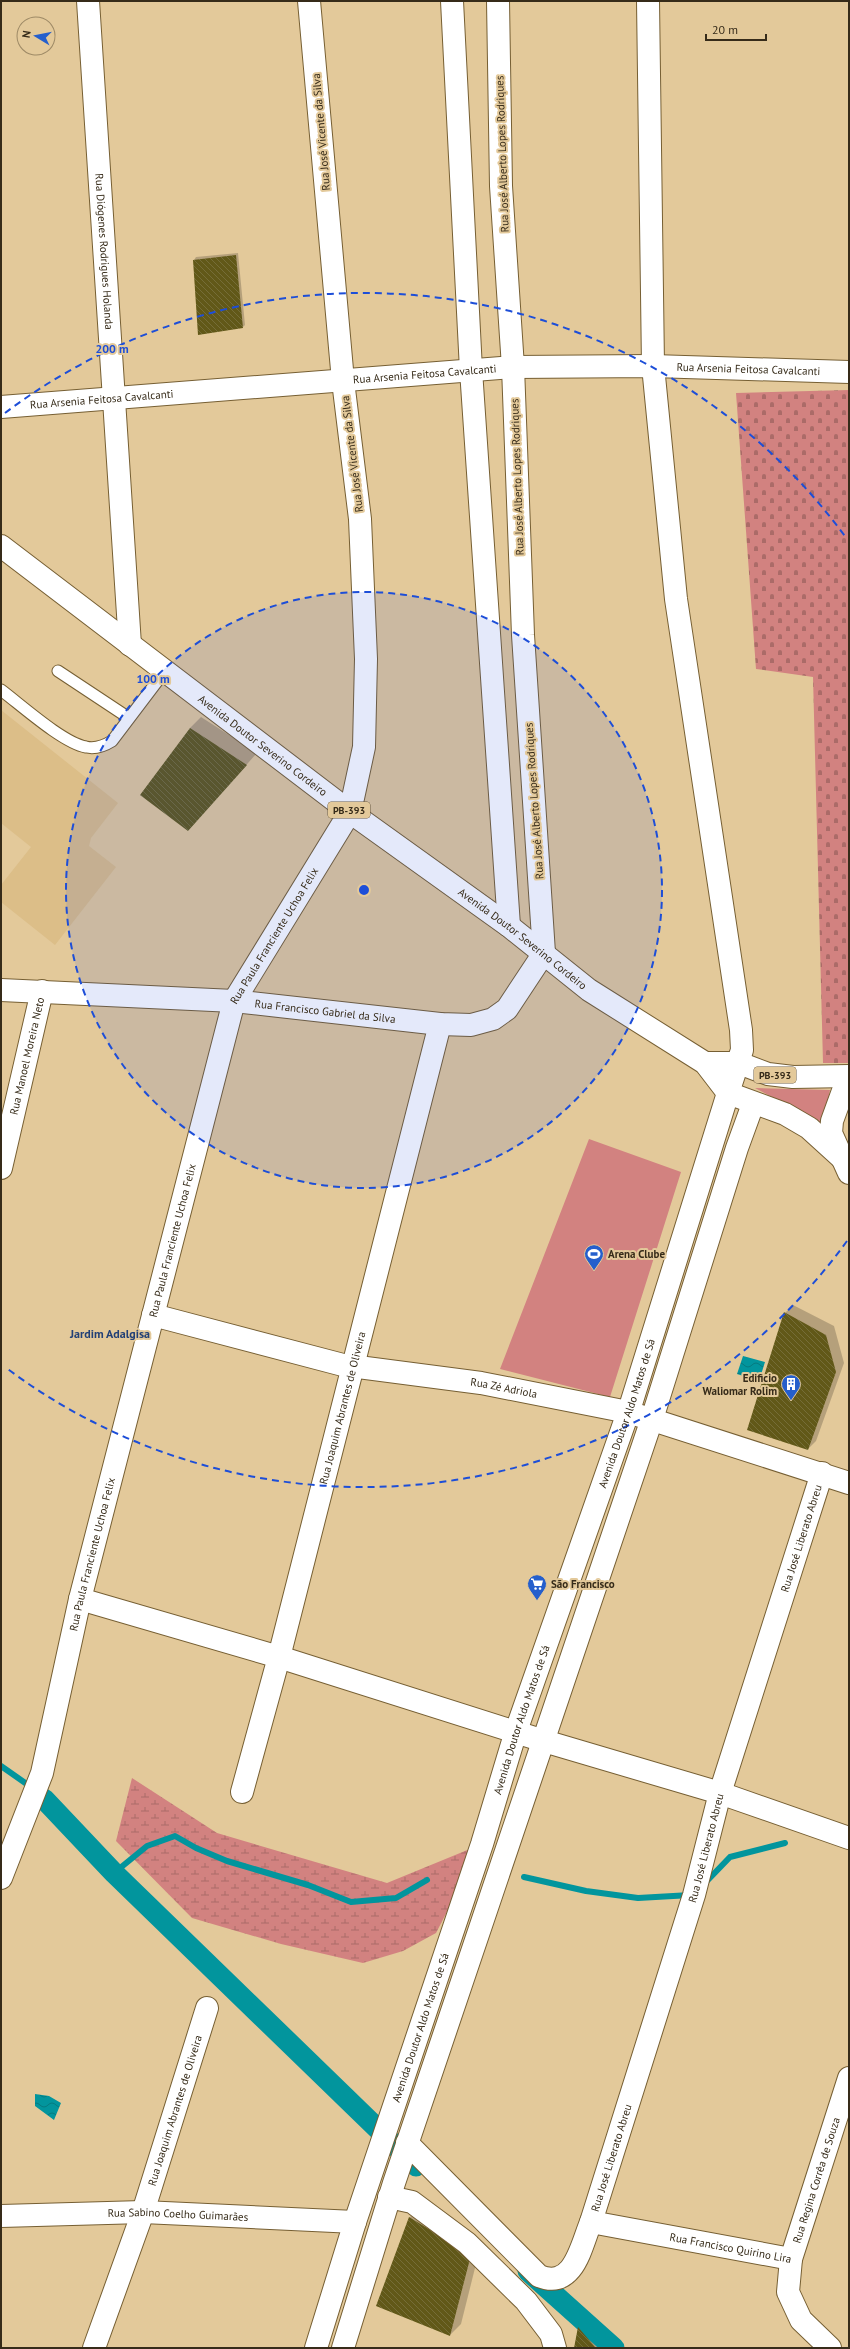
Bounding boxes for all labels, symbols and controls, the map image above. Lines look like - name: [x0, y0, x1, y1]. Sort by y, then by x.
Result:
- north arrow: [16, 16, 56, 56]
- scale bar: [706, 16, 766, 42]
- text: 20 m: [712, 22, 738, 37]
- text: N: [19, 29, 34, 39]
- street label: Rua José Vicente da Silva: [309, 73, 333, 191]
- street label: Rua José Alberto Lopes Rodriques: [492, 75, 512, 233]
- street label: Rua Diógenes Rodrigues Holanda: [92, 173, 116, 330]
- text: 200 m: [95, 341, 129, 356]
- street label: Rua Arsenia Feitosa Cavalcanti: [676, 360, 821, 378]
- street label: Rua Arsenia Feitosa Cavalcanti: [352, 361, 497, 386]
- street label: Rua Arsenia Feitosa Cavalcanti: [29, 387, 174, 412]
- street label: Rua José Vicente da Silva: [338, 395, 366, 513]
- street label: Rua José Alberto Lopes Rodriques: [507, 398, 527, 556]
- text: 100 m: [136, 671, 170, 686]
- street label: Avenida Doutor Severino Cordeiro: [195, 692, 330, 799]
- street label: Rua José Alberto Lopes Rodriques: [522, 722, 546, 880]
- road number: PB-393: [328, 802, 370, 818]
- street label: Rua Paula Franciente Uchoa Felix: [227, 864, 322, 1007]
- centre of rings: [357, 883, 371, 897]
- street label: Avenida Doutor Severino Cordeiro: [456, 885, 590, 993]
- street label: Rua Manoel Moreira Neto: [7, 996, 47, 1116]
- street label: Rua Francisco Gabriel da Silva: [254, 996, 396, 1026]
- road number: PB-393: [754, 1067, 796, 1083]
- street label: Rua Paula Franciente Uchoa Felix: [146, 1162, 199, 1319]
- sports icon: Arena Clube: [583, 1243, 605, 1271]
- place label: Arena Clube: [608, 1247, 665, 1261]
- district label: Jardim Adalgisa: [69, 1326, 150, 1341]
- street label: Rua Joaquim Abrantes de Oliveira: [316, 1330, 369, 1486]
- street label: Avenida Doutor Aldo Matos de Sá: [595, 1337, 658, 1490]
- place label: Edificio Waliomar Rolim: [702, 1371, 777, 1398]
- building icon: Edificio Waliomar Rolim: [780, 1373, 802, 1401]
- street label: Rua Zé Adriola: [470, 1375, 539, 1401]
- street label: Rua Paula Franciente Uchoa Felix: [66, 1476, 118, 1632]
- street label: Rua José Liberato Abreu: [777, 1483, 825, 1594]
- supermarket icon: São Francisco: [526, 1573, 548, 1601]
- place label: São Francisco: [551, 1577, 615, 1591]
- street label: Avenida Doutor Aldo Matos de Sá: [490, 1643, 553, 1796]
- street label: Rua José Liberato Abreu: [685, 1792, 727, 1904]
- street label: Avenida Doutor Aldo Matos de Sá: [389, 1951, 452, 2104]
- street label: Rua Joaquim Abrantes de Oliveira: [145, 2033, 205, 2188]
- street label: Rua José Liberato Abreu: [588, 2102, 635, 2213]
- street label: Rua Regina Corrêa de Souza: [790, 2116, 843, 2245]
- street label: Rua Sabino Coelho Guimarães: [107, 2205, 249, 2224]
- street label: Rua Francisco Quirino Lira: [669, 2230, 793, 2266]

